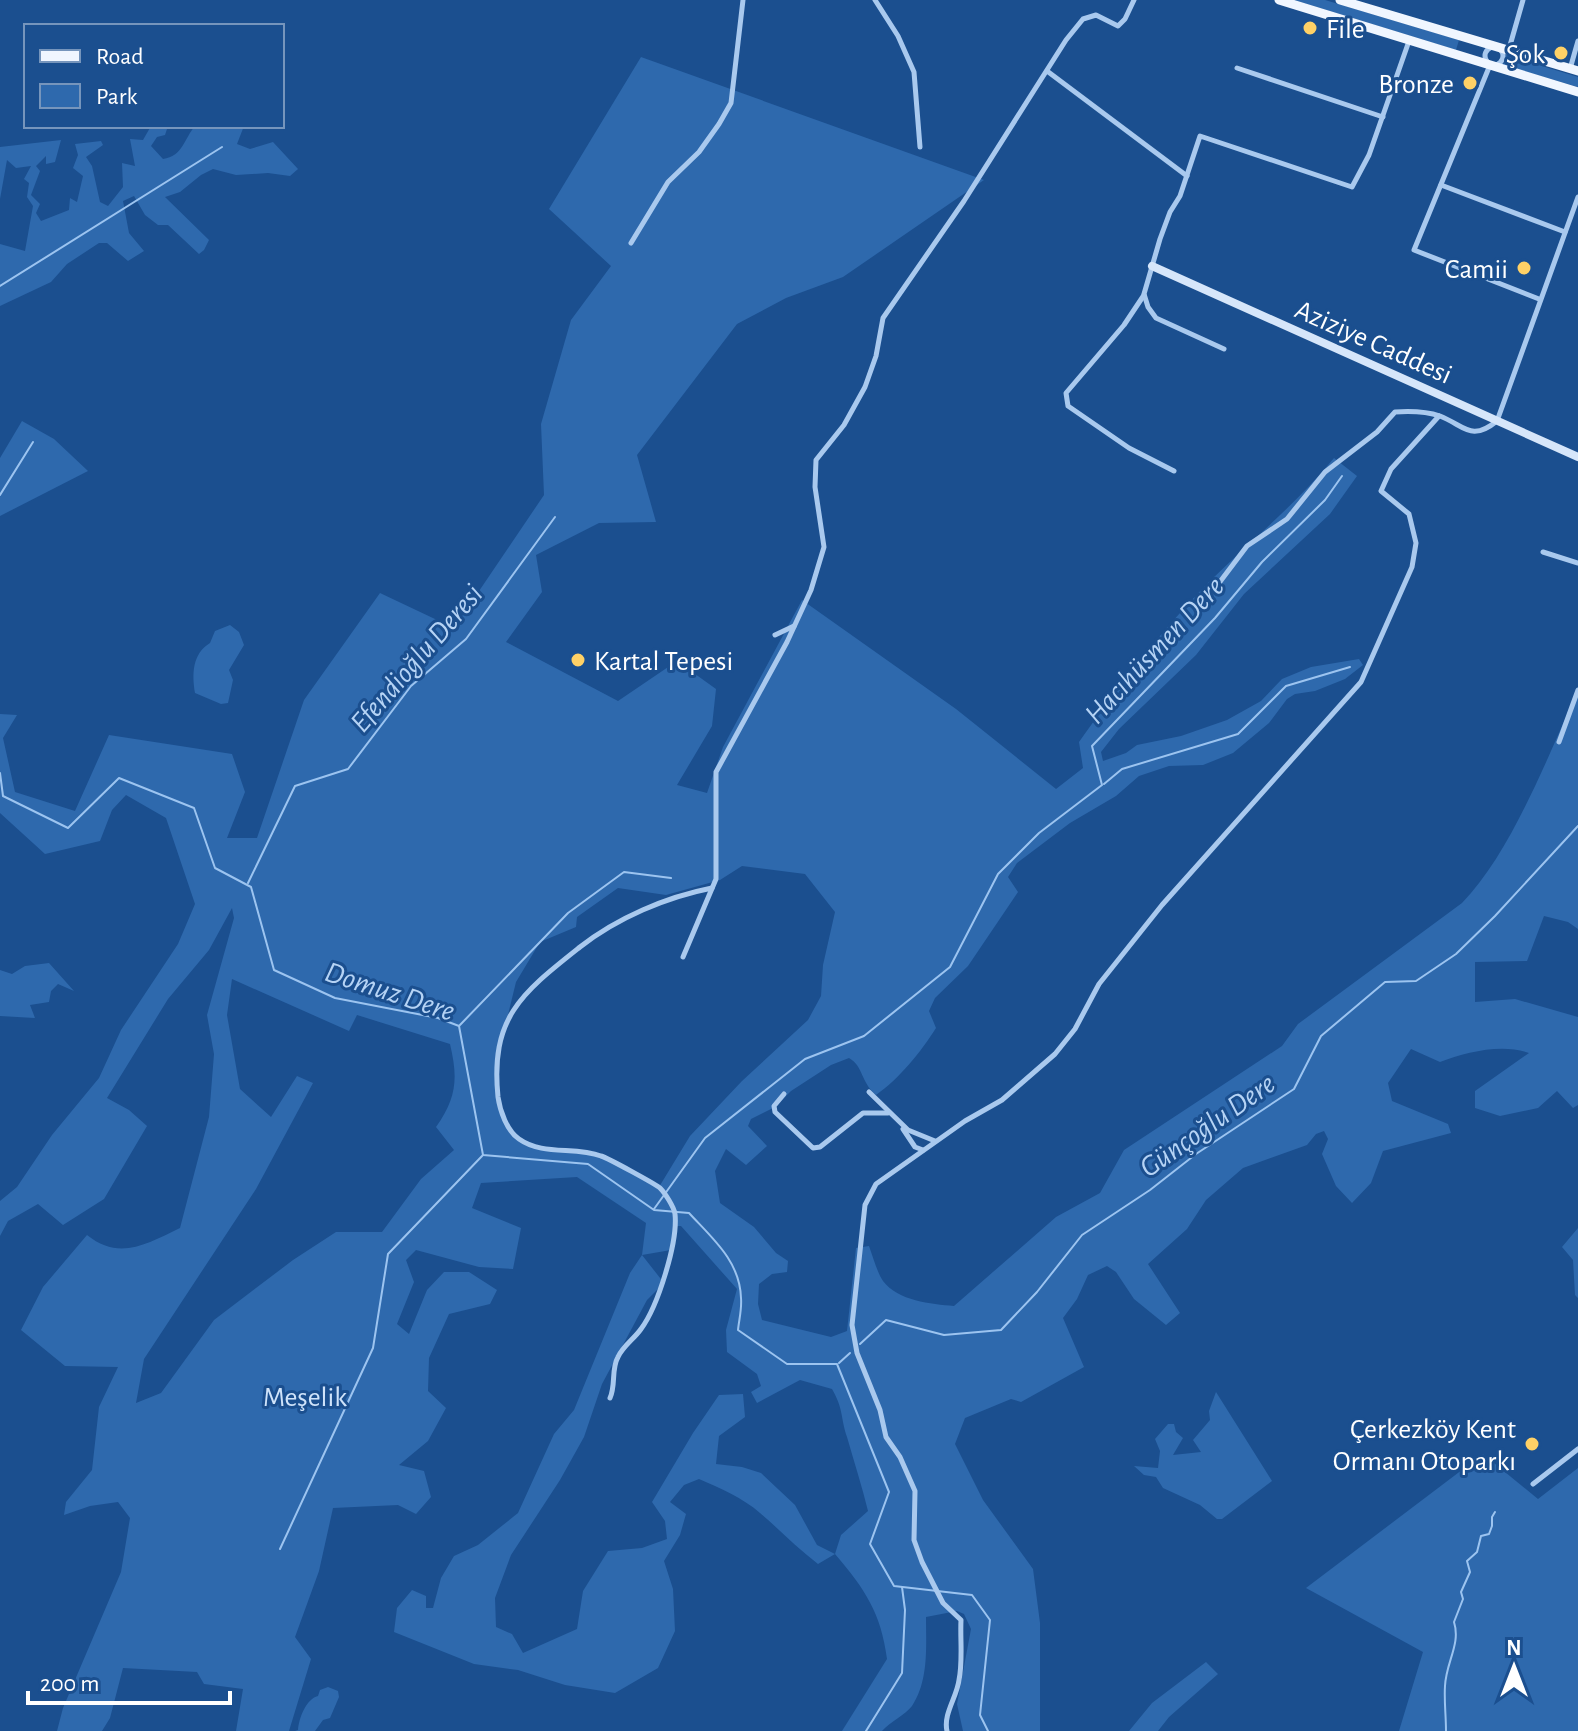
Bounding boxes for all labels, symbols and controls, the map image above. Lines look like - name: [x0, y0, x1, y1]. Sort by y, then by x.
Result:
- place label: File: [1326, 16, 1365, 44]
- marker: File: [1301, 19, 1319, 37]
- legend: [24, 24, 284, 128]
- place label: Şok: [1506, 41, 1545, 69]
- marker: Şok: [1552, 44, 1570, 62]
- text: Road: [96, 45, 144, 69]
- place label: Bronze: [1378, 71, 1454, 99]
- marker: Bronze: [1461, 74, 1479, 92]
- text: Park: [96, 85, 137, 109]
- place label: Camii: [1445, 256, 1508, 284]
- marker: Camii: [1515, 259, 1533, 277]
- street label: Aziziye Caddesi: [1291, 296, 1456, 390]
- water label: Hacıhüsmen Dere: [1079, 571, 1230, 730]
- water label: Efendioğlu Deresi: [345, 579, 489, 738]
- place label: Kartal Tepesi: [594, 648, 733, 676]
- marker: Kartal Tepesi: [569, 651, 587, 669]
- water label: Domuz Dere: [321, 957, 458, 1027]
- water label: Günçoğlu Dere: [1135, 1068, 1281, 1183]
- park label: Meşelik: [263, 1384, 347, 1412]
- place label: Çerkezköy Kent Ormanı Otoparkı: [1333, 1416, 1516, 1476]
- marker: Çerkezköy Kent Ormanı Otoparkı: [1523, 1435, 1541, 1453]
- north arrow: [1474, 1627, 1554, 1707]
- text: N: [1506, 1637, 1522, 1659]
- scale bar: [28, 1655, 230, 1705]
- text: 200 m: [40, 1672, 99, 1696]

